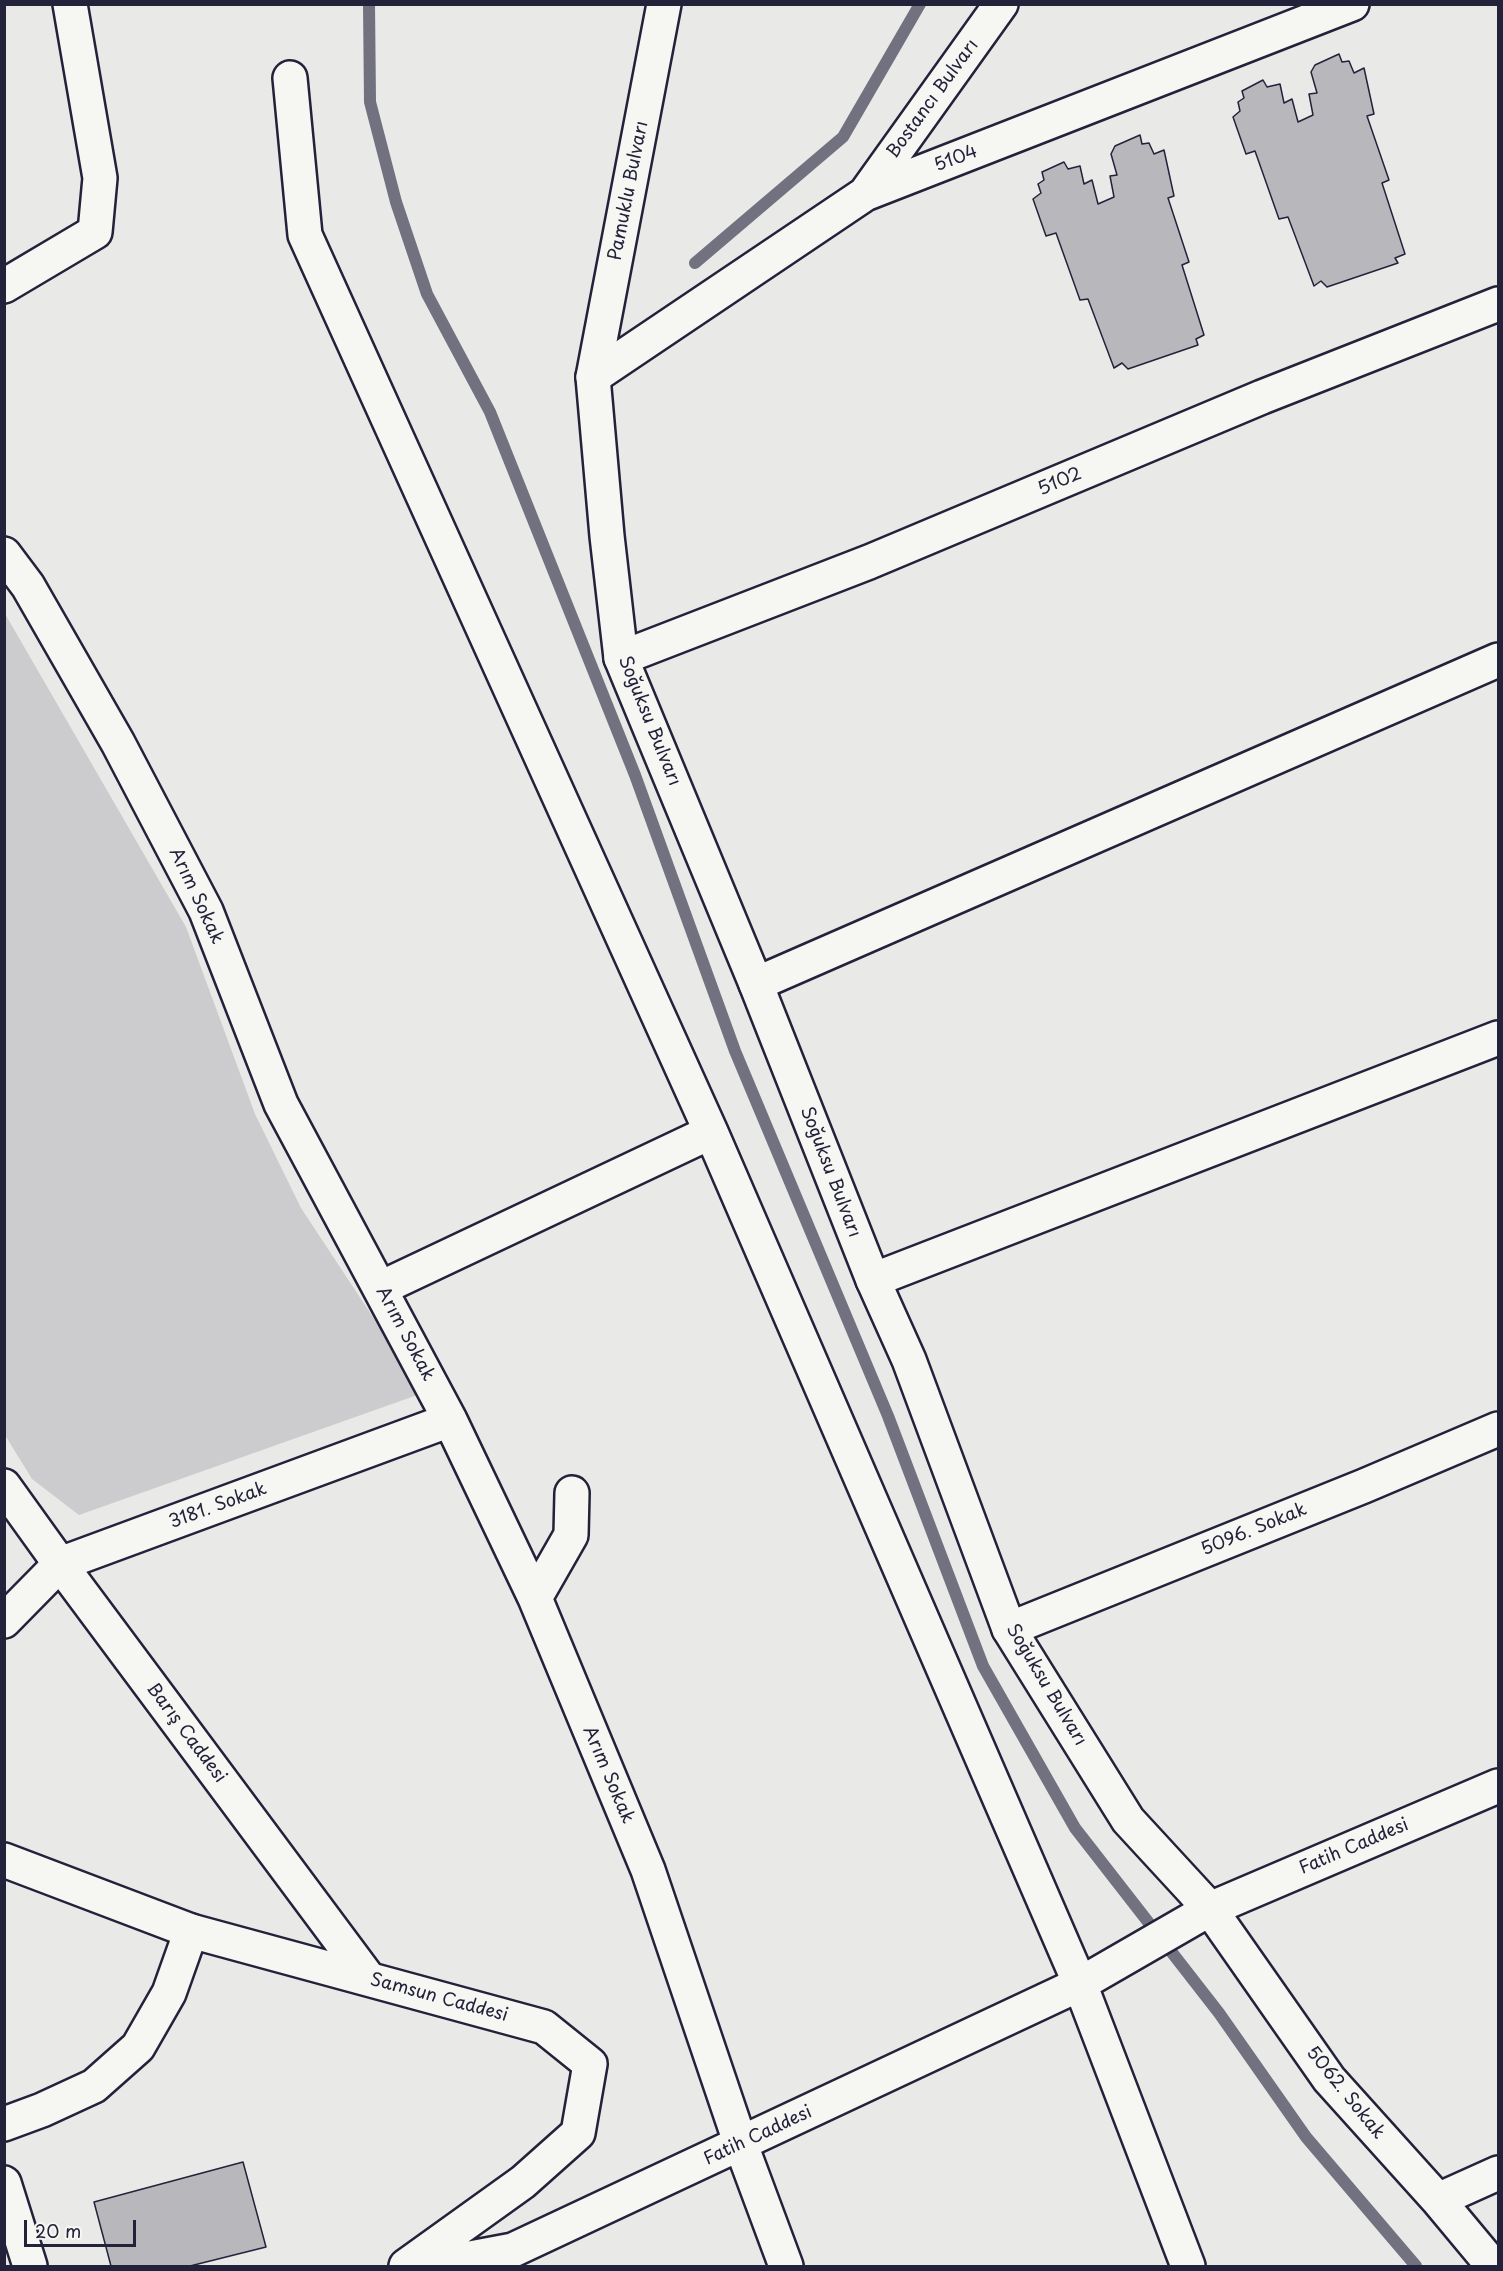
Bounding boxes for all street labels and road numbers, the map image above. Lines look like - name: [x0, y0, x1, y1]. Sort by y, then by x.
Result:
- street label: Bostancı Bulvarı: [883, 35, 983, 163]
- street label: Pamuklu Bulvarı: [605, 119, 653, 263]
- street label: 5104: [931, 141, 981, 177]
- street label: 5102: [1035, 463, 1085, 501]
- street label: Soğuksu Bulvarı: [613, 653, 685, 789]
- street label: Arım Sokak: [164, 844, 228, 948]
- street label: Soğuksu Bulvarı: [795, 1104, 865, 1240]
- street label: Arım Sokak: [371, 1283, 439, 1385]
- street label: 3181. Sokak: [166, 1478, 270, 1534]
- street label: 5096. Sokak: [1198, 1499, 1310, 1561]
- street label: Soğuksu Bulvarı: [1001, 1620, 1091, 1750]
- street label: Barış Caddesi: [141, 1679, 231, 1787]
- street label: Arım Sokak: [578, 1723, 638, 1827]
- street label: Fatih Caddesi: [1296, 1814, 1412, 1880]
- street label: Samsun Caddesi: [368, 1969, 510, 2027]
- street label: 5062. Sokak: [1301, 2042, 1389, 2144]
- street label: Fatih Caddesi: [701, 2102, 815, 2170]

